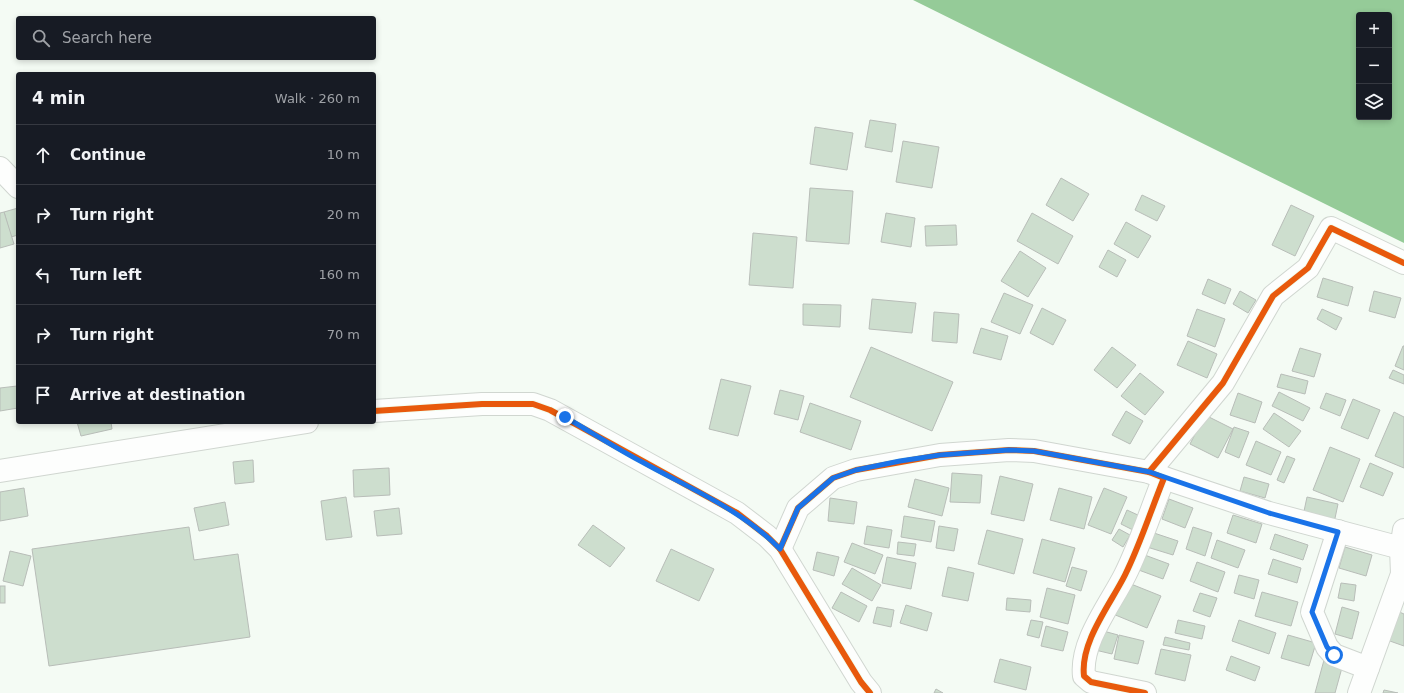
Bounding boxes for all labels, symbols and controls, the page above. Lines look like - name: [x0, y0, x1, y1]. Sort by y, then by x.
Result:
- map controls: [1356, 12, 1392, 120]
- button: +: [1356, 12, 1392, 48]
- search box: [16, 16, 376, 60]
- icon: search: [30, 27, 52, 49]
- text: Search here: [62, 29, 152, 47]
- button: −: [1356, 48, 1392, 84]
- button: layers: [1356, 84, 1392, 120]
- text: 4 min: [32, 88, 85, 108]
- text: Walk · 260 m: [275, 91, 360, 106]
- icon: ahead: [32, 144, 54, 166]
- text: Continue: [70, 146, 146, 164]
- text: 10 m: [327, 147, 360, 162]
- icon: right: [32, 204, 54, 226]
- text: Turn right: [70, 206, 154, 224]
- text: 20 m: [327, 207, 360, 222]
- icon: left: [32, 264, 54, 286]
- text: Turn left: [70, 266, 142, 284]
- text: 160 m: [318, 267, 360, 282]
- icon: right: [32, 324, 54, 346]
- text: Turn right: [70, 326, 154, 344]
- text: 70 m: [327, 327, 360, 342]
- icon: arrive: [32, 384, 54, 406]
- text: Arrive at destination: [70, 386, 245, 404]
- route end: [556, 408, 574, 426]
- route start: [1325, 646, 1343, 664]

